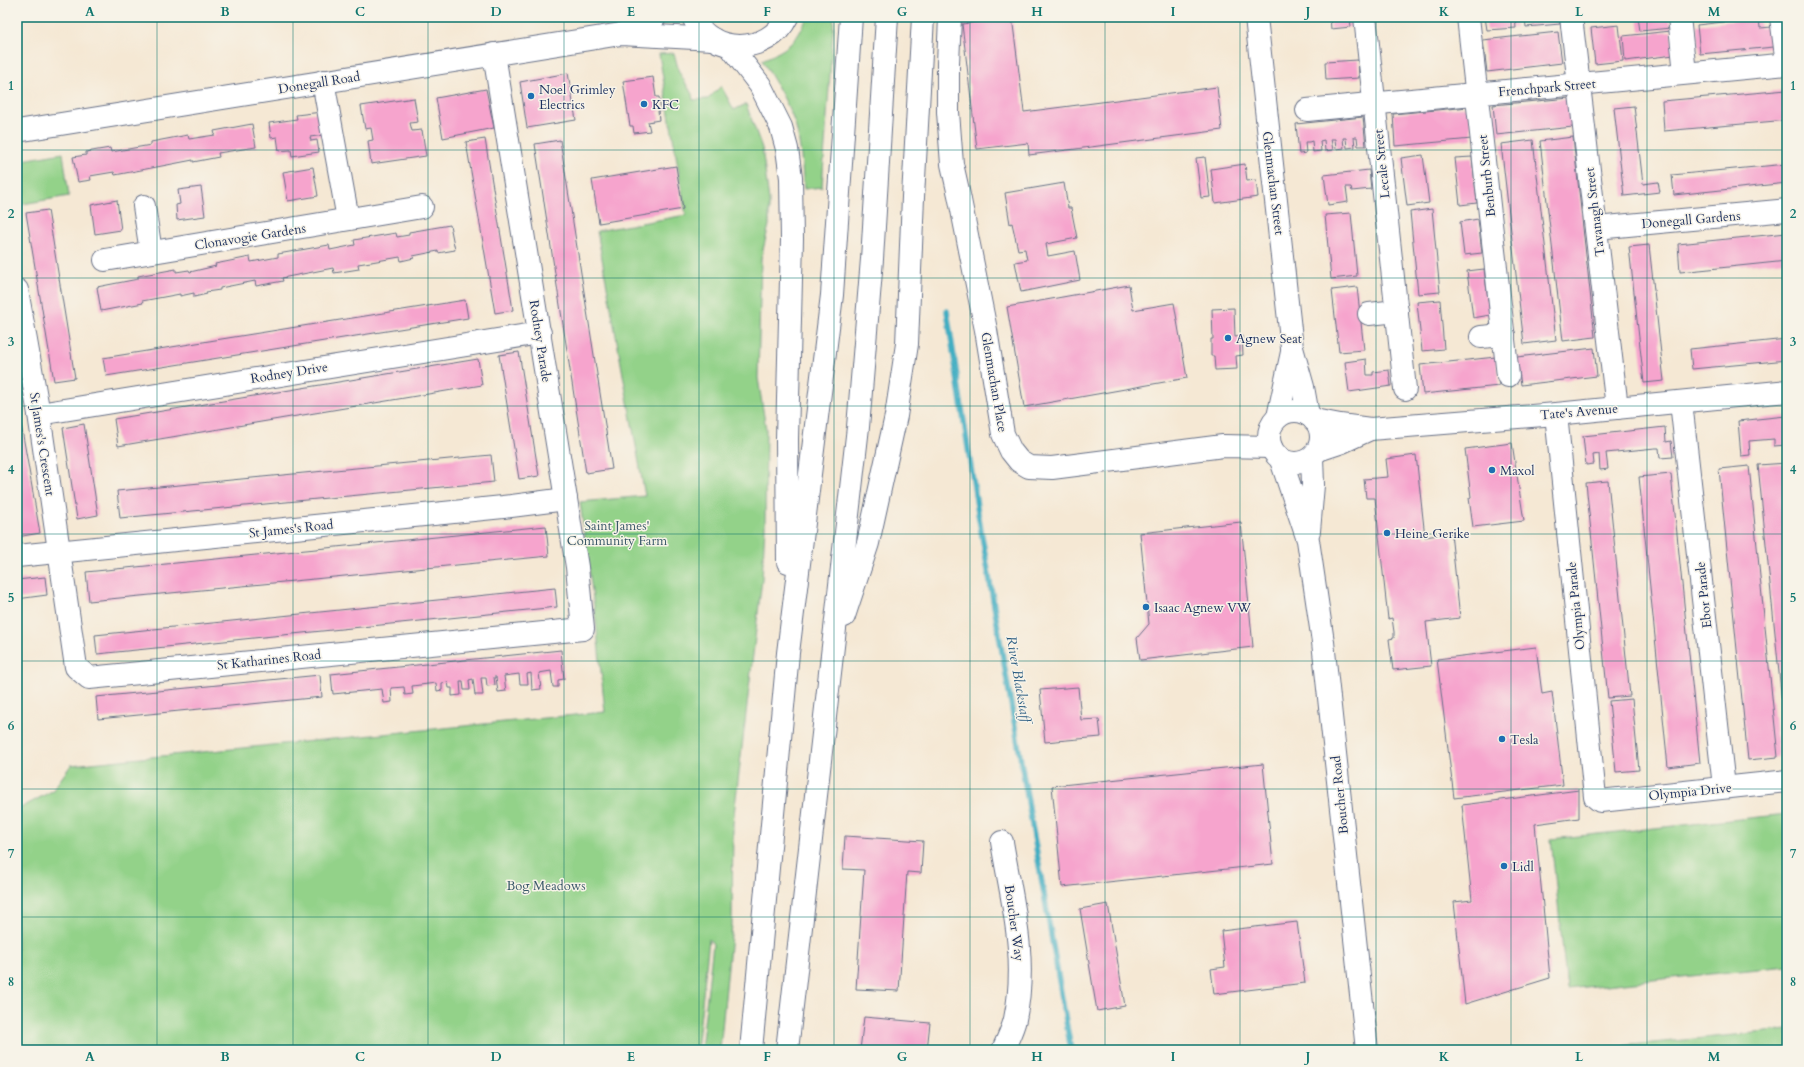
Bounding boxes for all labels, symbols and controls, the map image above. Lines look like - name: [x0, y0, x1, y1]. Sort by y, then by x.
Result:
- text: A: [85, 3, 95, 21]
- text: B: [220, 3, 230, 21]
- text: C: [355, 3, 365, 21]
- text: D: [490, 3, 502, 21]
- text: E: [627, 3, 635, 21]
- text: F: [763, 3, 771, 21]
- text: G: [897, 3, 908, 21]
- text: H: [1031, 3, 1043, 21]
- text: I: [1170, 3, 1176, 21]
- text: J: [1304, 3, 1311, 21]
- text: K: [1439, 3, 1450, 21]
- text: L: [1575, 3, 1584, 21]
- text: M: [1708, 3, 1721, 21]
- street label: Donegall Road: [277, 68, 361, 98]
- street label: Frenchpark Street: [1498, 75, 1596, 101]
- text: 1: [8, 77, 14, 95]
- text: 1: [1790, 77, 1796, 95]
- place label: Noel Grimley Electrics: [539, 81, 616, 114]
- marker: Noel Grimley Electrics: [526, 91, 536, 101]
- place label: KFC: [652, 96, 679, 114]
- marker: KFC: [639, 99, 649, 109]
- street label: Lecale Street: [1369, 128, 1395, 199]
- street label: Glenmachan Street: [1258, 130, 1288, 236]
- street label: Benburb Street: [1474, 134, 1500, 218]
- street label: Tavanagh Street: [1581, 166, 1609, 257]
- text: 2: [8, 205, 15, 223]
- text: 2: [1790, 205, 1797, 223]
- street label: Donegall Gardens: [1641, 207, 1741, 233]
- street label: Clonavogie Gardens: [193, 219, 307, 255]
- street label: Rodney Parade: [525, 299, 555, 384]
- place label: Agnew Seat: [1236, 330, 1302, 348]
- street label: Glenmachan Place: [976, 331, 1012, 434]
- text: 3: [8, 333, 15, 351]
- marker: Agnew Seat: [1223, 333, 1233, 343]
- text: 3: [1790, 333, 1797, 351]
- street label: Rodney Drive: [249, 358, 329, 388]
- street label: St James's Crescent: [25, 391, 59, 497]
- street label: Tate's Avenue: [1539, 400, 1619, 424]
- text: 4: [8, 461, 15, 479]
- text: 4: [1790, 461, 1797, 479]
- place label: Maxol: [1500, 462, 1535, 480]
- marker: Maxol: [1487, 465, 1497, 475]
- street label: St James's Road: [248, 516, 334, 542]
- park label: Saint James' Community Farm: [567, 517, 667, 550]
- place label: Heine Gerike: [1395, 525, 1470, 543]
- marker: Heine Gerike: [1382, 528, 1392, 538]
- street label: Olympia Parade: [1562, 561, 1590, 651]
- street label: Ebor Parade: [1692, 561, 1716, 629]
- text: 5: [8, 589, 14, 607]
- text: 5: [1790, 589, 1796, 607]
- place label: Isaac Agnew VW: [1154, 599, 1252, 617]
- marker: Isaac Agnew VW: [1141, 602, 1151, 612]
- water label: River Blackstaff: [1002, 634, 1036, 727]
- street label: St Katharines Road: [216, 646, 322, 674]
- text: 6: [8, 717, 15, 735]
- text: 6: [1790, 717, 1797, 735]
- place label: Tesla: [1510, 731, 1539, 749]
- marker: Tesla: [1497, 734, 1507, 744]
- street label: Boucher Road: [1327, 755, 1353, 835]
- street label: Olympia Drive: [1648, 779, 1733, 805]
- text: 7: [8, 845, 15, 863]
- text: 7: [1790, 845, 1797, 863]
- place label: Lidl: [1512, 858, 1534, 876]
- marker: Lidl: [1499, 861, 1509, 871]
- park label: Bog Meadows: [506, 877, 586, 895]
- street label: Boucher Way: [1000, 884, 1028, 963]
- text: 8: [8, 973, 14, 991]
- text: 8: [1790, 973, 1796, 991]
- text: A: [85, 1048, 95, 1066]
- text: B: [220, 1048, 230, 1066]
- text: C: [355, 1048, 365, 1066]
- text: D: [490, 1048, 502, 1066]
- text: E: [627, 1048, 635, 1066]
- text: F: [763, 1048, 771, 1066]
- text: G: [897, 1048, 908, 1066]
- text: H: [1031, 1048, 1043, 1066]
- text: I: [1170, 1048, 1176, 1066]
- text: J: [1304, 1048, 1311, 1066]
- text: K: [1439, 1048, 1450, 1066]
- text: L: [1575, 1048, 1584, 1066]
- text: M: [1708, 1048, 1721, 1066]

